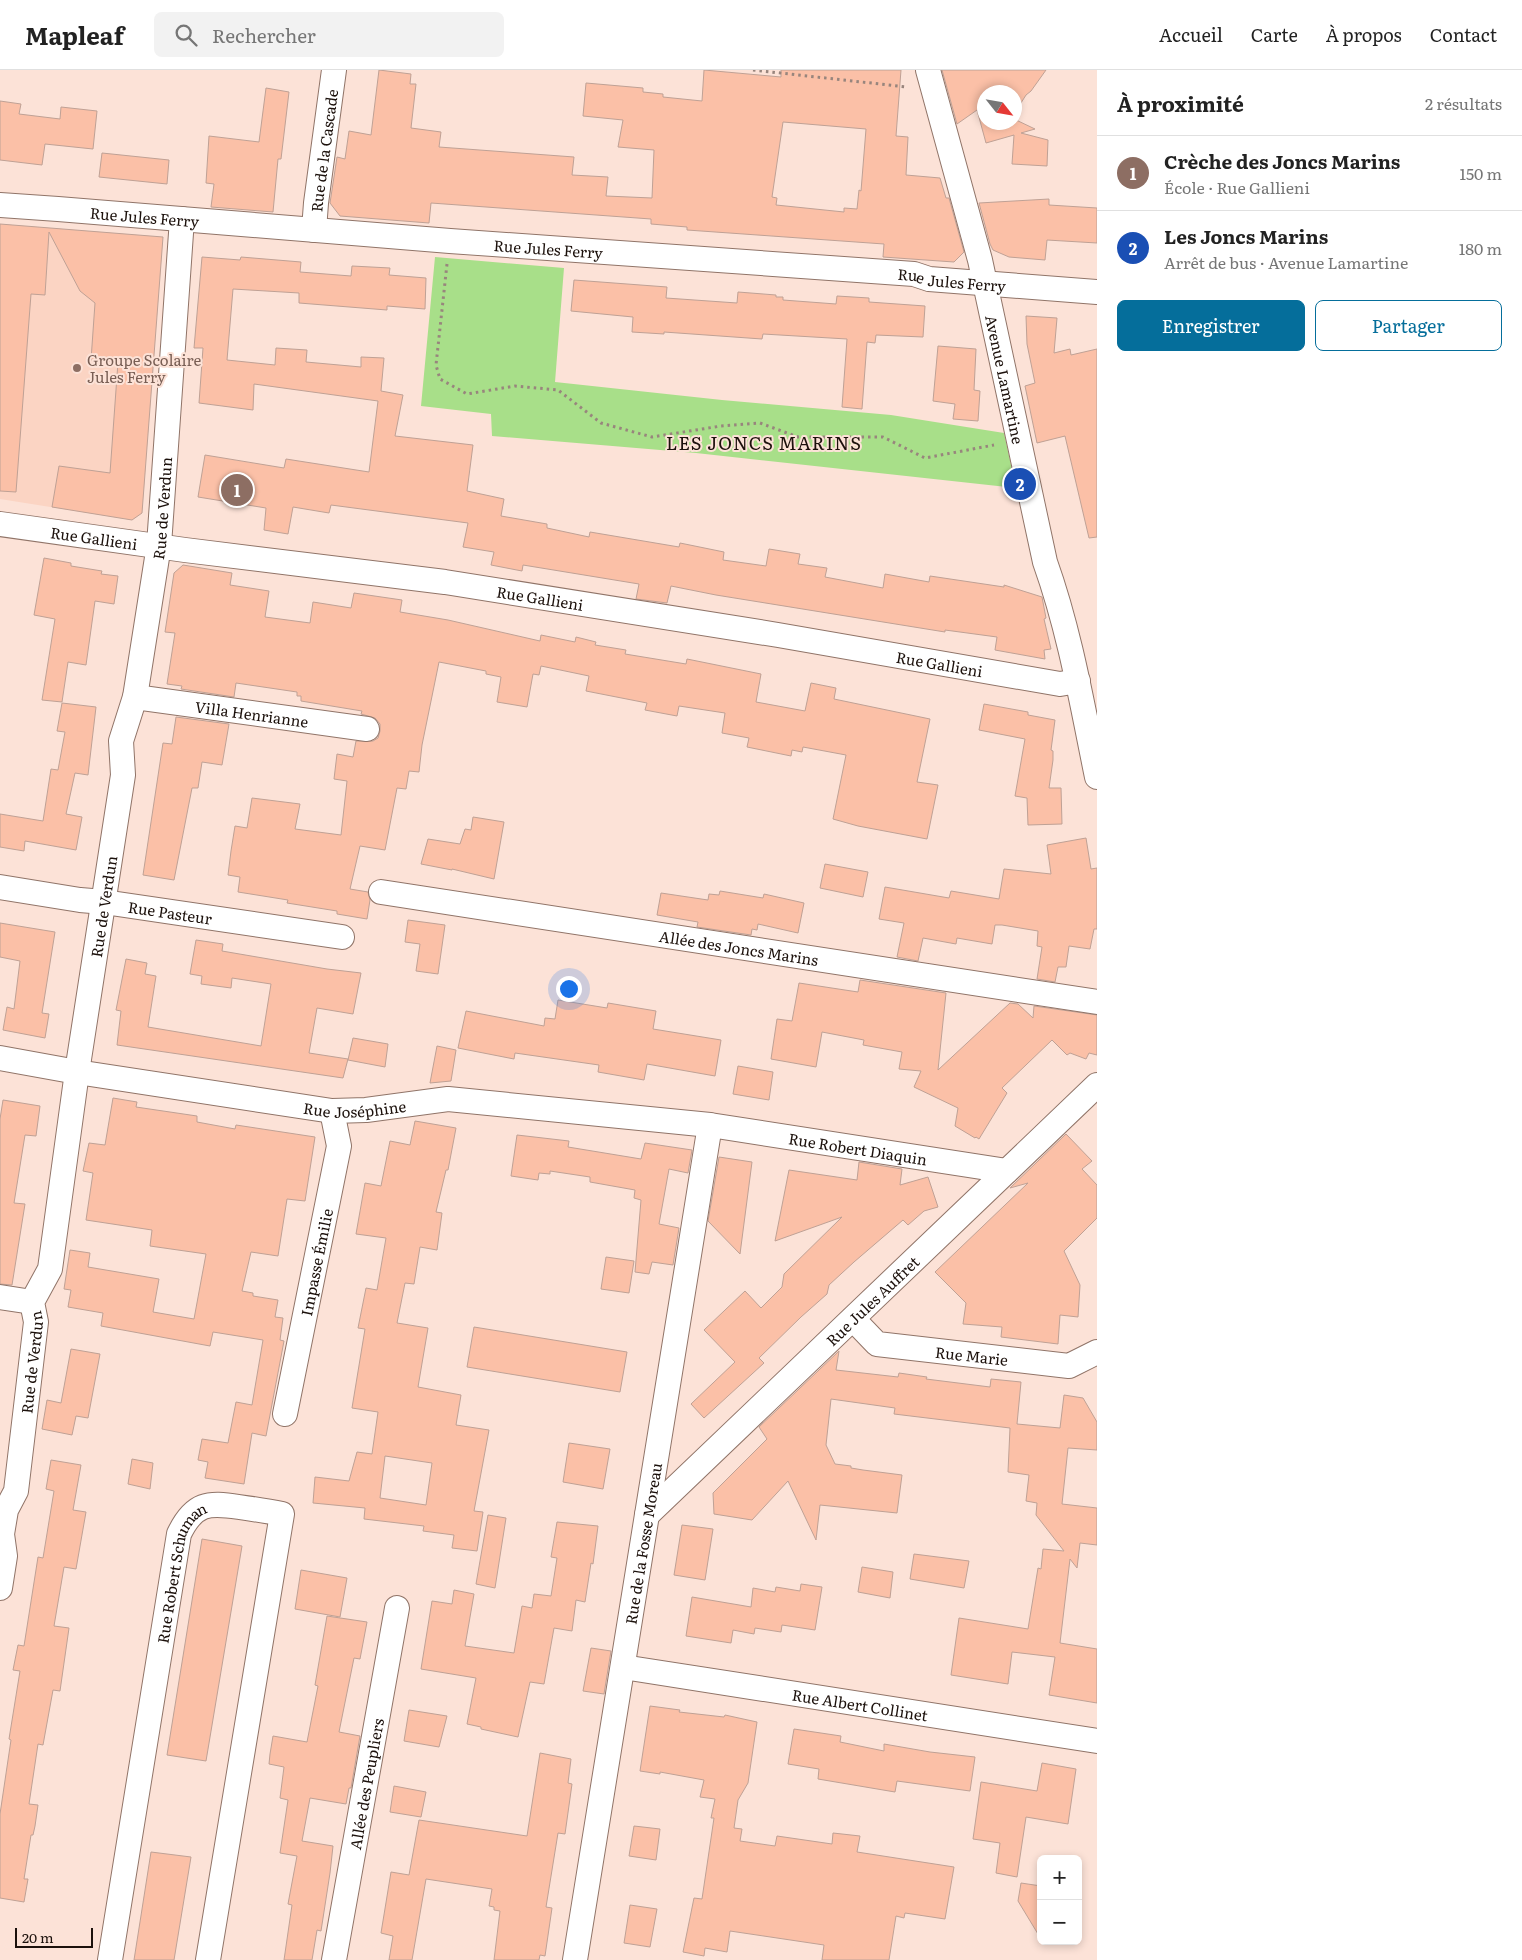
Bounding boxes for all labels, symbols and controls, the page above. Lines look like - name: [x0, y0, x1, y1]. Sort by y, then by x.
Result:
- search box: [154, 12, 504, 57]
- text: Mapleaf: [25, 17, 124, 52]
- icon: search: [172, 21, 200, 49]
- text: Rechercher: [212, 21, 316, 49]
- text: Accueil: [1159, 21, 1223, 48]
- text: Carte: [1251, 21, 1298, 48]
- text: À propos: [1326, 21, 1402, 48]
- text: Contact: [1430, 21, 1497, 48]
- north arrow: [977, 85, 1022, 130]
- street label: Rue de la Cascade: [304, 87, 343, 213]
- text: À proximité: [1117, 87, 1244, 118]
- text: 2 résultats: [1425, 91, 1502, 115]
- text: Crèche des Joncs Marins: [1164, 147, 1400, 175]
- text: 1: [1130, 161, 1136, 185]
- text: 150 m: [1459, 161, 1502, 185]
- text: École · Rue Gallieni: [1164, 175, 1310, 199]
- street label: Rue Jules Ferry: [89, 200, 200, 232]
- text: Les Joncs Marins: [1164, 222, 1328, 250]
- street label: Rue Jules Ferry: [493, 233, 604, 263]
- text: 2: [1129, 236, 1137, 260]
- text: 180 m: [1459, 236, 1502, 260]
- text: Arrêt de bus · Avenue Lamartine: [1164, 250, 1408, 274]
- street label: Rue Jules Ferry: [897, 261, 1007, 296]
- button: Enregistrer: [1117, 300, 1305, 351]
- button: Partager: [1315, 300, 1502, 351]
- street label: Avenue Lamartine: [981, 313, 1031, 446]
- place label: Groupe Scolaire Jules Ferry: [87, 348, 201, 388]
- marker: Groupe Scolaire Jules Ferry: [71, 362, 83, 374]
- district label: LES JONCS MARINS: [666, 429, 862, 456]
- street label: Rue de Verdun: [145, 456, 177, 561]
- pin: 2: [1004, 465, 1036, 503]
- pin: 1: [221, 471, 253, 509]
- street label: Rue Gallieni: [49, 520, 139, 555]
- street label: Rue Gallieni: [495, 579, 585, 615]
- street label: Rue Gallieni: [895, 644, 985, 682]
- street label: Villa Henrianne: [194, 694, 310, 732]
- street label: Rue de Verdun: [83, 854, 122, 959]
- street label: Rue Pasteur: [127, 894, 214, 929]
- street label: Allée des Joncs Marins: [658, 923, 820, 971]
- your location: [556, 976, 582, 1002]
- street label: Rue Joséphine: [302, 1093, 408, 1123]
- street label: Rue Robert Diaquin: [787, 1126, 929, 1170]
- street label: Impasse Émilie: [294, 1206, 338, 1318]
- street label: Rue Jules Auffret: [820, 1250, 924, 1350]
- street label: Rue de Verdun: [14, 1309, 48, 1415]
- street label: Rue Marie: [934, 1339, 1010, 1370]
- street label: Rue de la Fosse Moreau: [618, 1460, 667, 1626]
- street label: Rue Robert Schuman: [150, 1495, 210, 1645]
- street label: Rue Albert Collinet: [791, 1682, 930, 1726]
- street label: Allée des Peupliers: [343, 1716, 389, 1851]
- map controls: [1037, 1855, 1082, 1945]
- button: +: [1037, 1855, 1082, 1900]
- button: −: [1037, 1900, 1082, 1945]
- scale bar: [15, 1925, 92, 1948]
- text: 20 m: [22, 1927, 54, 1947]

